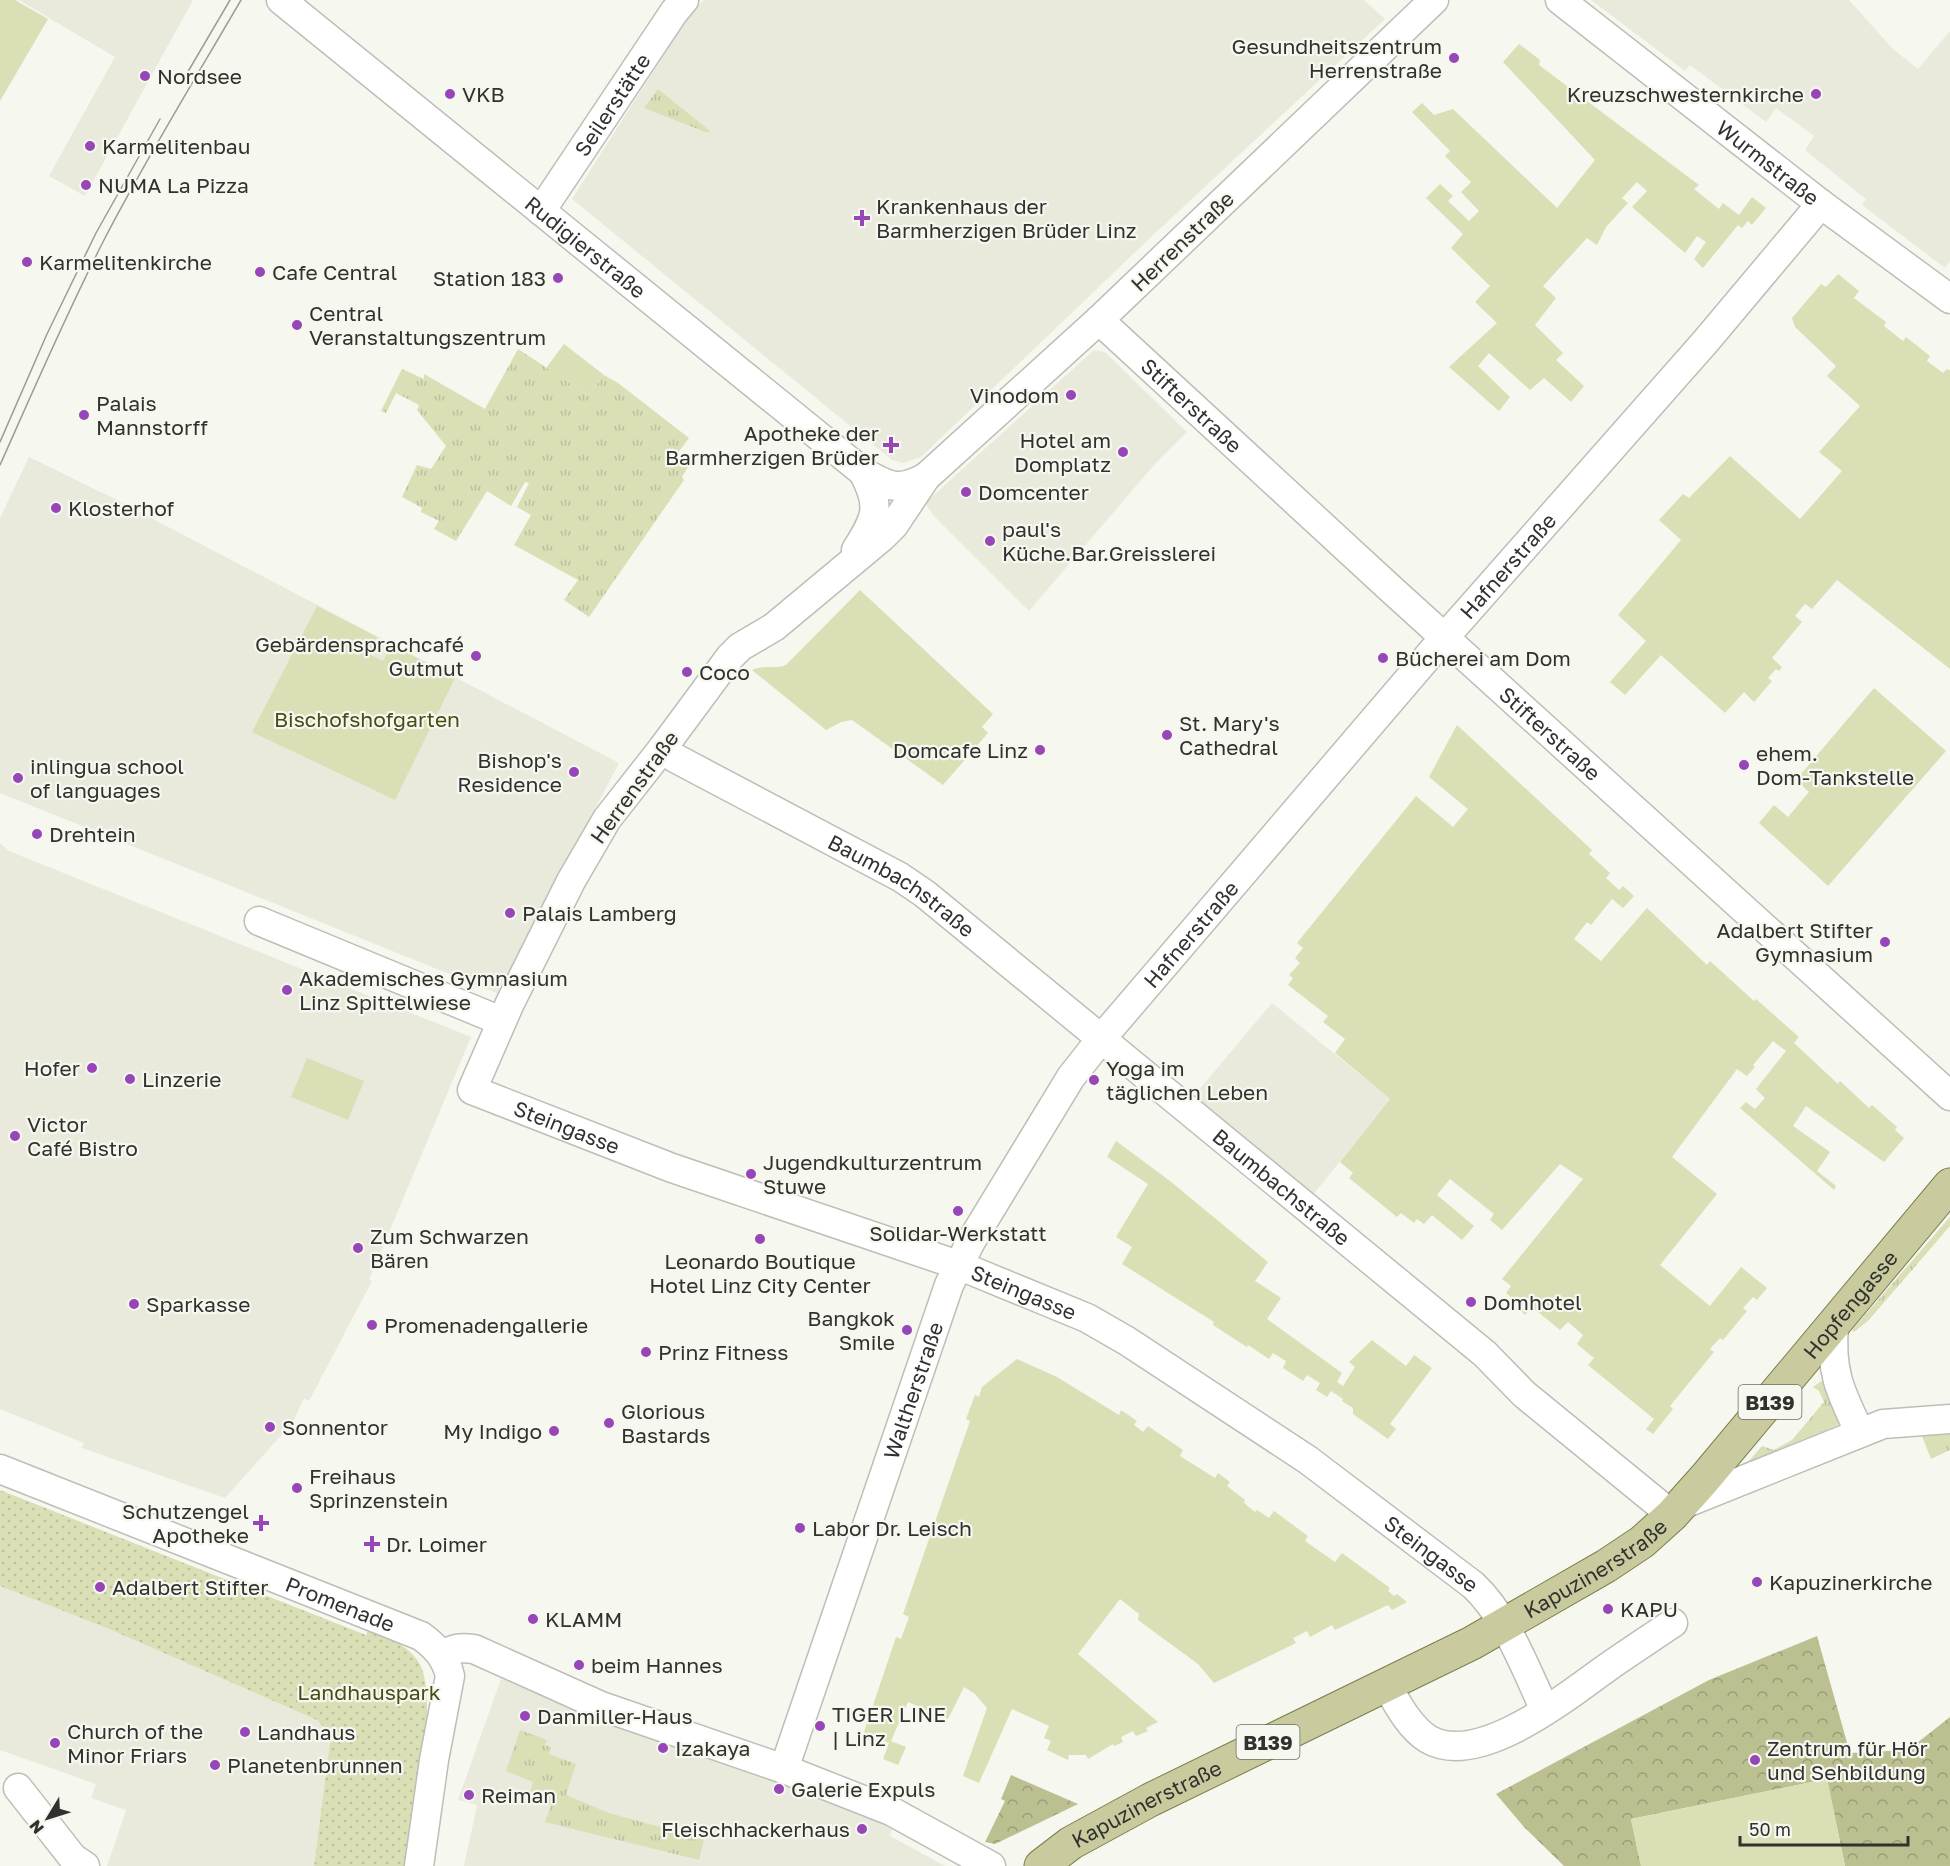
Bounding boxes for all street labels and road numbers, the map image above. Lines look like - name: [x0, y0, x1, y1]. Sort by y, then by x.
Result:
- street label: Seilerstätte: [568, 48, 656, 161]
- street label: Wurmstraße: [1712, 114, 1824, 211]
- street label: Herrenstraße: [1125, 185, 1239, 297]
- street label: Rudigierstraße: [520, 190, 651, 304]
- street label: Stifterstraße: [1136, 353, 1247, 458]
- street label: Hafnerstraße: [1454, 507, 1561, 624]
- street label: Stifterstraße: [1494, 681, 1606, 786]
- street label: Herrenstraße: [584, 726, 684, 848]
- street label: Baumbachstraße: [824, 828, 980, 942]
- street label: Hafnerstraße: [1138, 875, 1244, 993]
- street label: Steingasse: [510, 1095, 623, 1159]
- street label: Baumbachstraße: [1208, 1123, 1356, 1251]
- street label: Hopfengasse: [1797, 1245, 1903, 1364]
- street label: Steingasse: [967, 1259, 1080, 1325]
- street label: Waltherstraße: [878, 1319, 948, 1462]
- road number: B139: [1738, 1385, 1802, 1419]
- street label: Steingasse: [1379, 1510, 1484, 1598]
- street label: Kapuzinerstraße: [1519, 1513, 1672, 1624]
- street label: Promenade: [282, 1571, 398, 1637]
- road number: B139: [1236, 1725, 1300, 1759]
- street label: Kapuzinerstraße: [1067, 1754, 1226, 1853]

